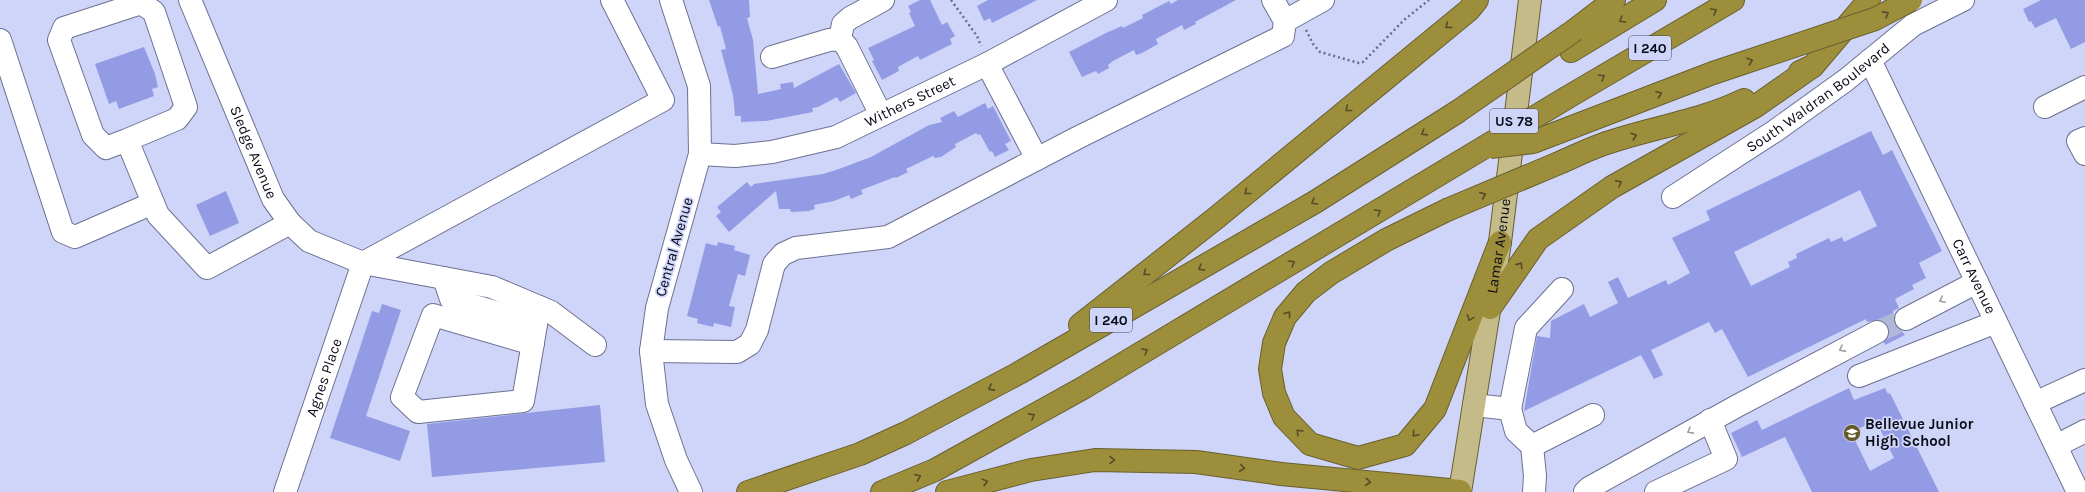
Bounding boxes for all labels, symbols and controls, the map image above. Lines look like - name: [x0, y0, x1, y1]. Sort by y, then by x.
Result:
- one-way arrow: [1710, 9, 1717, 16]
- one-way arrow: [1881, 11, 1889, 18]
- one-way arrow: [1619, 16, 1626, 23]
- one-way arrow: [1446, 22, 1453, 29]
- road number: I 240: [1629, 36, 1671, 60]
- street label: South Waldran Boulevard: [1743, 39, 1893, 156]
- one-way arrow: [1746, 57, 1753, 66]
- street label: Withers Street: [862, 72, 958, 131]
- one-way arrow: [1598, 75, 1605, 82]
- one-way arrow: [1656, 90, 1663, 98]
- street label: Sledge Avenue: [226, 103, 281, 201]
- one-way arrow: [1345, 104, 1352, 111]
- road number: US 78: [1490, 109, 1538, 133]
- one-way arrow: [1421, 128, 1428, 136]
- one-way arrow: [1631, 132, 1638, 140]
- one-way arrow: [1615, 181, 1622, 188]
- one-way arrow: [1245, 187, 1252, 194]
- one-way arrow: [1478, 192, 1486, 200]
- street label: Central Avenue: [651, 195, 697, 299]
- street label: Lamar Avenue: [1483, 197, 1514, 295]
- one-way arrow: [1311, 198, 1318, 205]
- one-way arrow: [1374, 209, 1381, 216]
- street label: Carr Avenue: [1948, 236, 2000, 317]
- one-way arrow: [1288, 260, 1295, 267]
- one-way arrow: [1515, 262, 1522, 269]
- one-way arrow: [1198, 263, 1205, 270]
- one-way arrow: [1143, 268, 1150, 275]
- one-way arrow: [1939, 295, 1946, 303]
- road number: I 240: [1090, 308, 1132, 332]
- one-way arrow: [1283, 311, 1291, 318]
- one-way arrow: [1467, 314, 1475, 321]
- street label: Agnes Place: [302, 336, 346, 419]
- one-way arrow: [1838, 345, 1846, 352]
- one-way arrow: [1141, 348, 1148, 356]
- one-way arrow: [988, 383, 996, 391]
- one-way arrow: [1028, 414, 1035, 421]
- place label: Bellevue Junior High School: [1865, 415, 1974, 450]
- school or university icon: Bellevue Junior High School: [1842, 423, 1862, 443]
- one-way arrow: [1687, 427, 1694, 434]
- one-way arrow: [1296, 429, 1304, 437]
- one-way arrow: [1412, 429, 1419, 436]
- one-way arrow: [1109, 456, 1115, 464]
- one-way arrow: [1239, 463, 1245, 472]
- one-way arrow: [914, 474, 921, 482]
- one-way arrow: [1365, 477, 1371, 486]
- one-way arrow: [981, 478, 988, 487]

